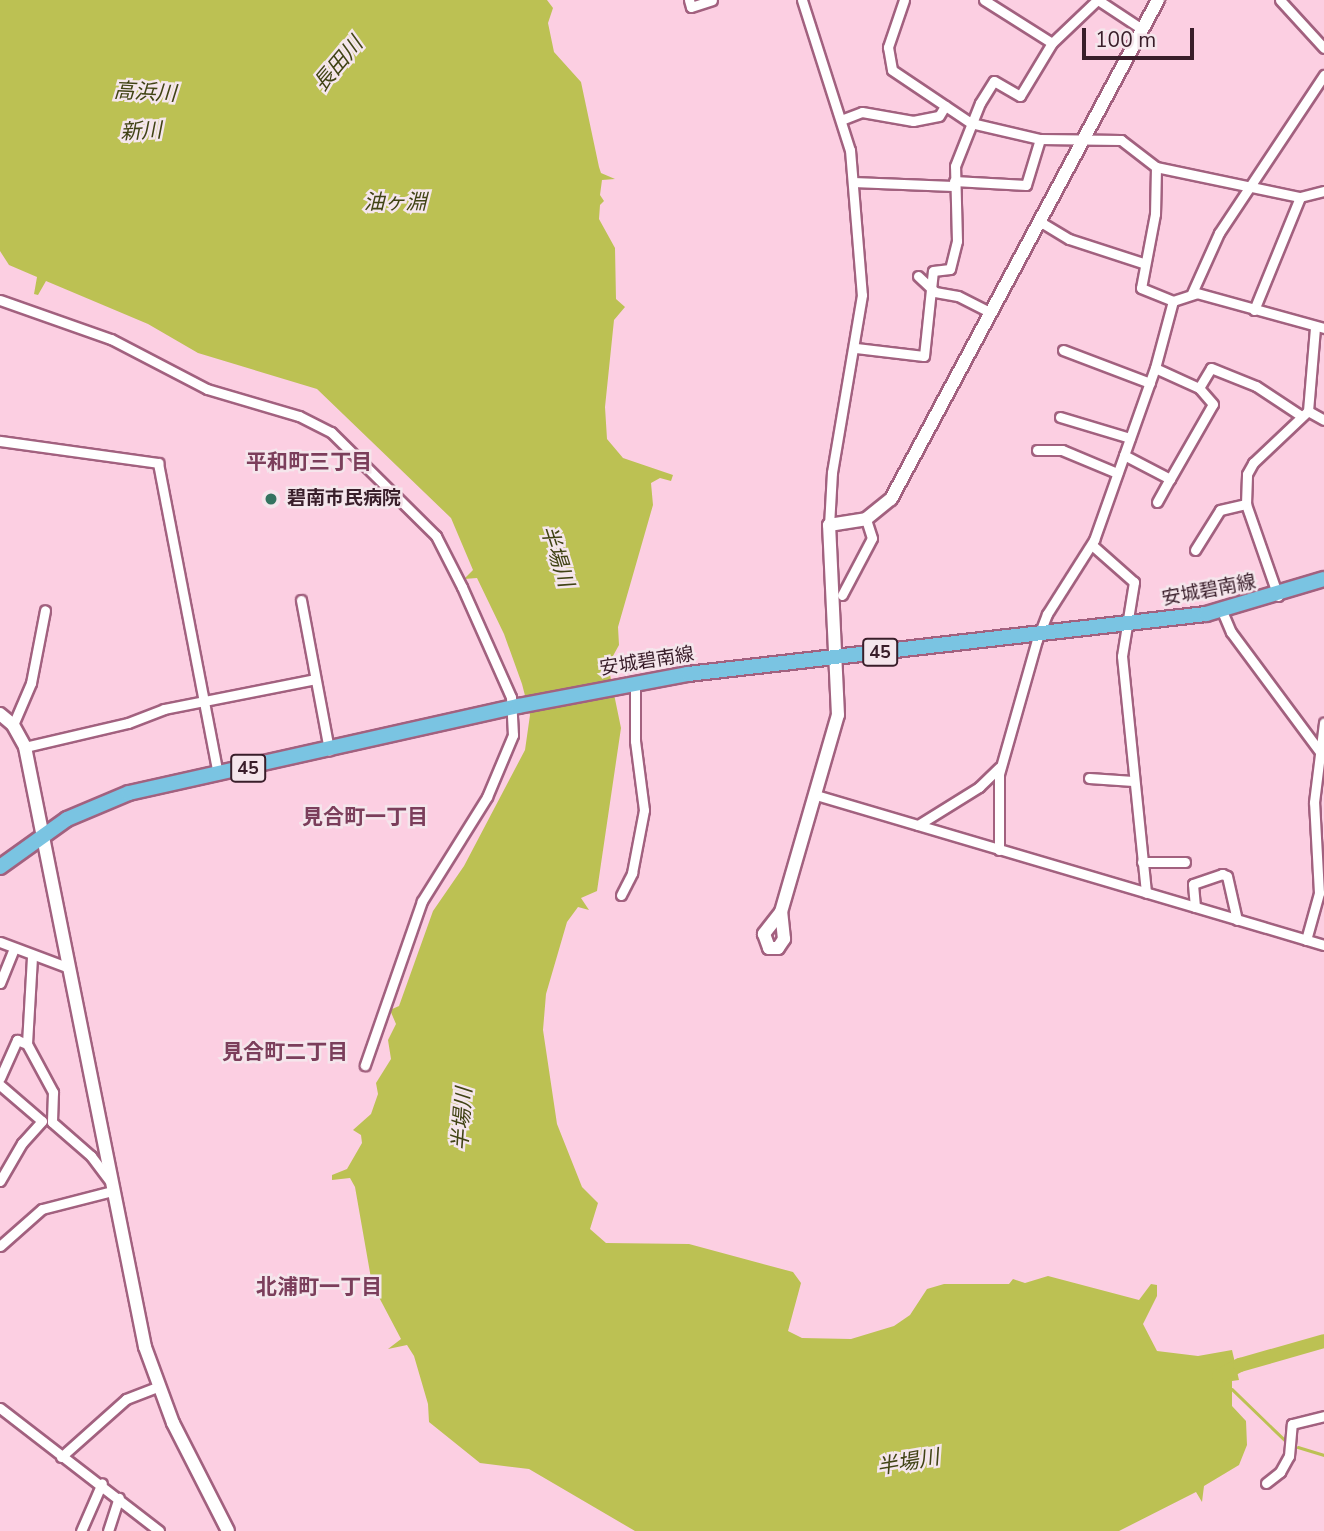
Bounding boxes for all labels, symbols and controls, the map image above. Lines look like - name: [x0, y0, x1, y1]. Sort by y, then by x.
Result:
- scale bar: [1086, 14, 1198, 58]
- text: 100 m: [1095, 26, 1156, 54]
- water label: 長田川: [308, 32, 368, 96]
- water label: 高浜川: [113, 78, 177, 106]
- water label: 新川: [119, 117, 163, 145]
- water label: 油ヶ淵: [364, 189, 426, 215]
- district label: 平和町三丁目: [246, 449, 372, 475]
- place label: 碧南市民病院: [287, 488, 401, 510]
- marker: 碧南市民病院: [261, 489, 281, 509]
- water label: 半場川: [535, 522, 579, 590]
- street label: 安城碧南線: [1160, 571, 1258, 611]
- road number: 45: [861, 638, 899, 666]
- street label: 安城碧南線: [598, 643, 696, 681]
- road number: 45: [229, 754, 267, 782]
- district label: 見合町一丁目: [302, 804, 428, 830]
- district label: 見合町二丁目: [222, 1039, 348, 1065]
- water label: 半場川: [447, 1087, 477, 1151]
- district label: 北浦町一丁目: [256, 1274, 382, 1300]
- water label: 半場川: [875, 1444, 941, 1480]

